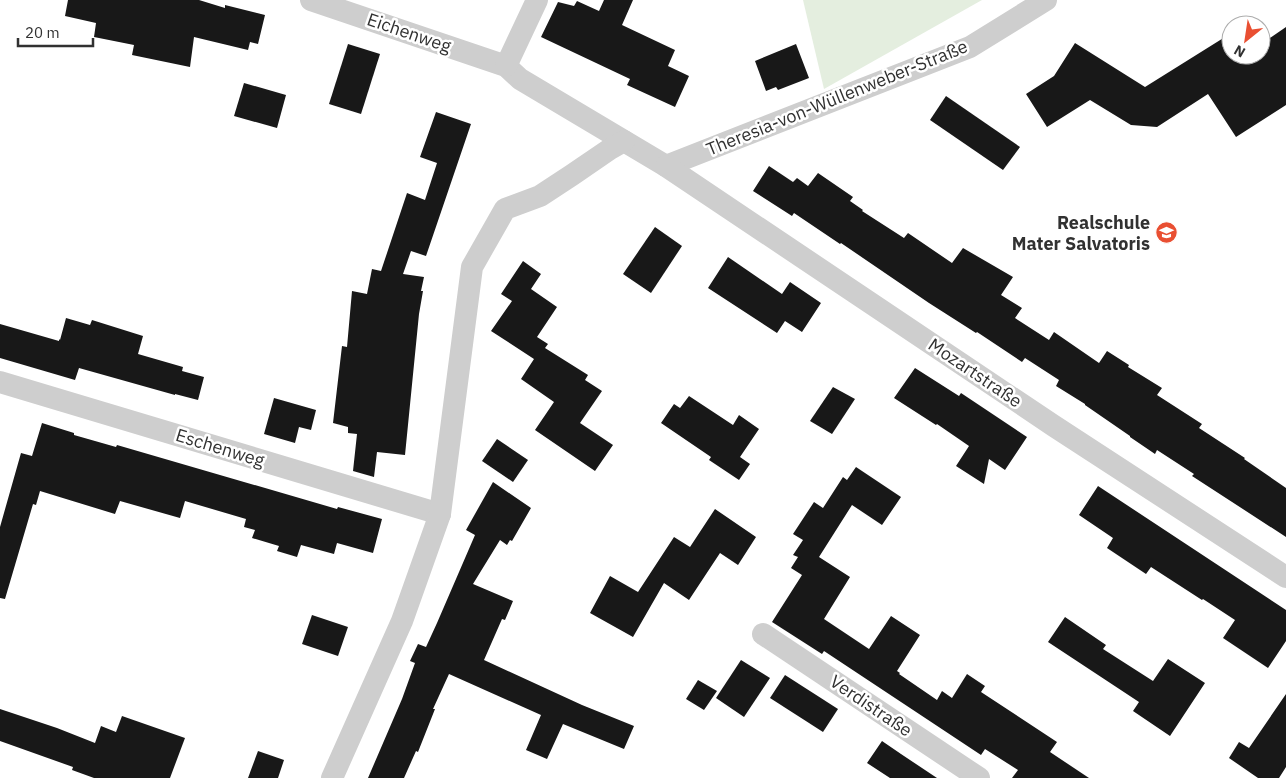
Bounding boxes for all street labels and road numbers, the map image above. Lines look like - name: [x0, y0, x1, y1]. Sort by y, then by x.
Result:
- street label: Eichenweg: [364, 7, 455, 58]
- street label: Theresia-von-Wüllenweber-Straße: [703, 34, 971, 161]
- street label: Mozartstraße: [924, 333, 1027, 412]
- street label: Eschenweg: [173, 423, 268, 472]
- street label: Verdistraße: [826, 670, 917, 742]

